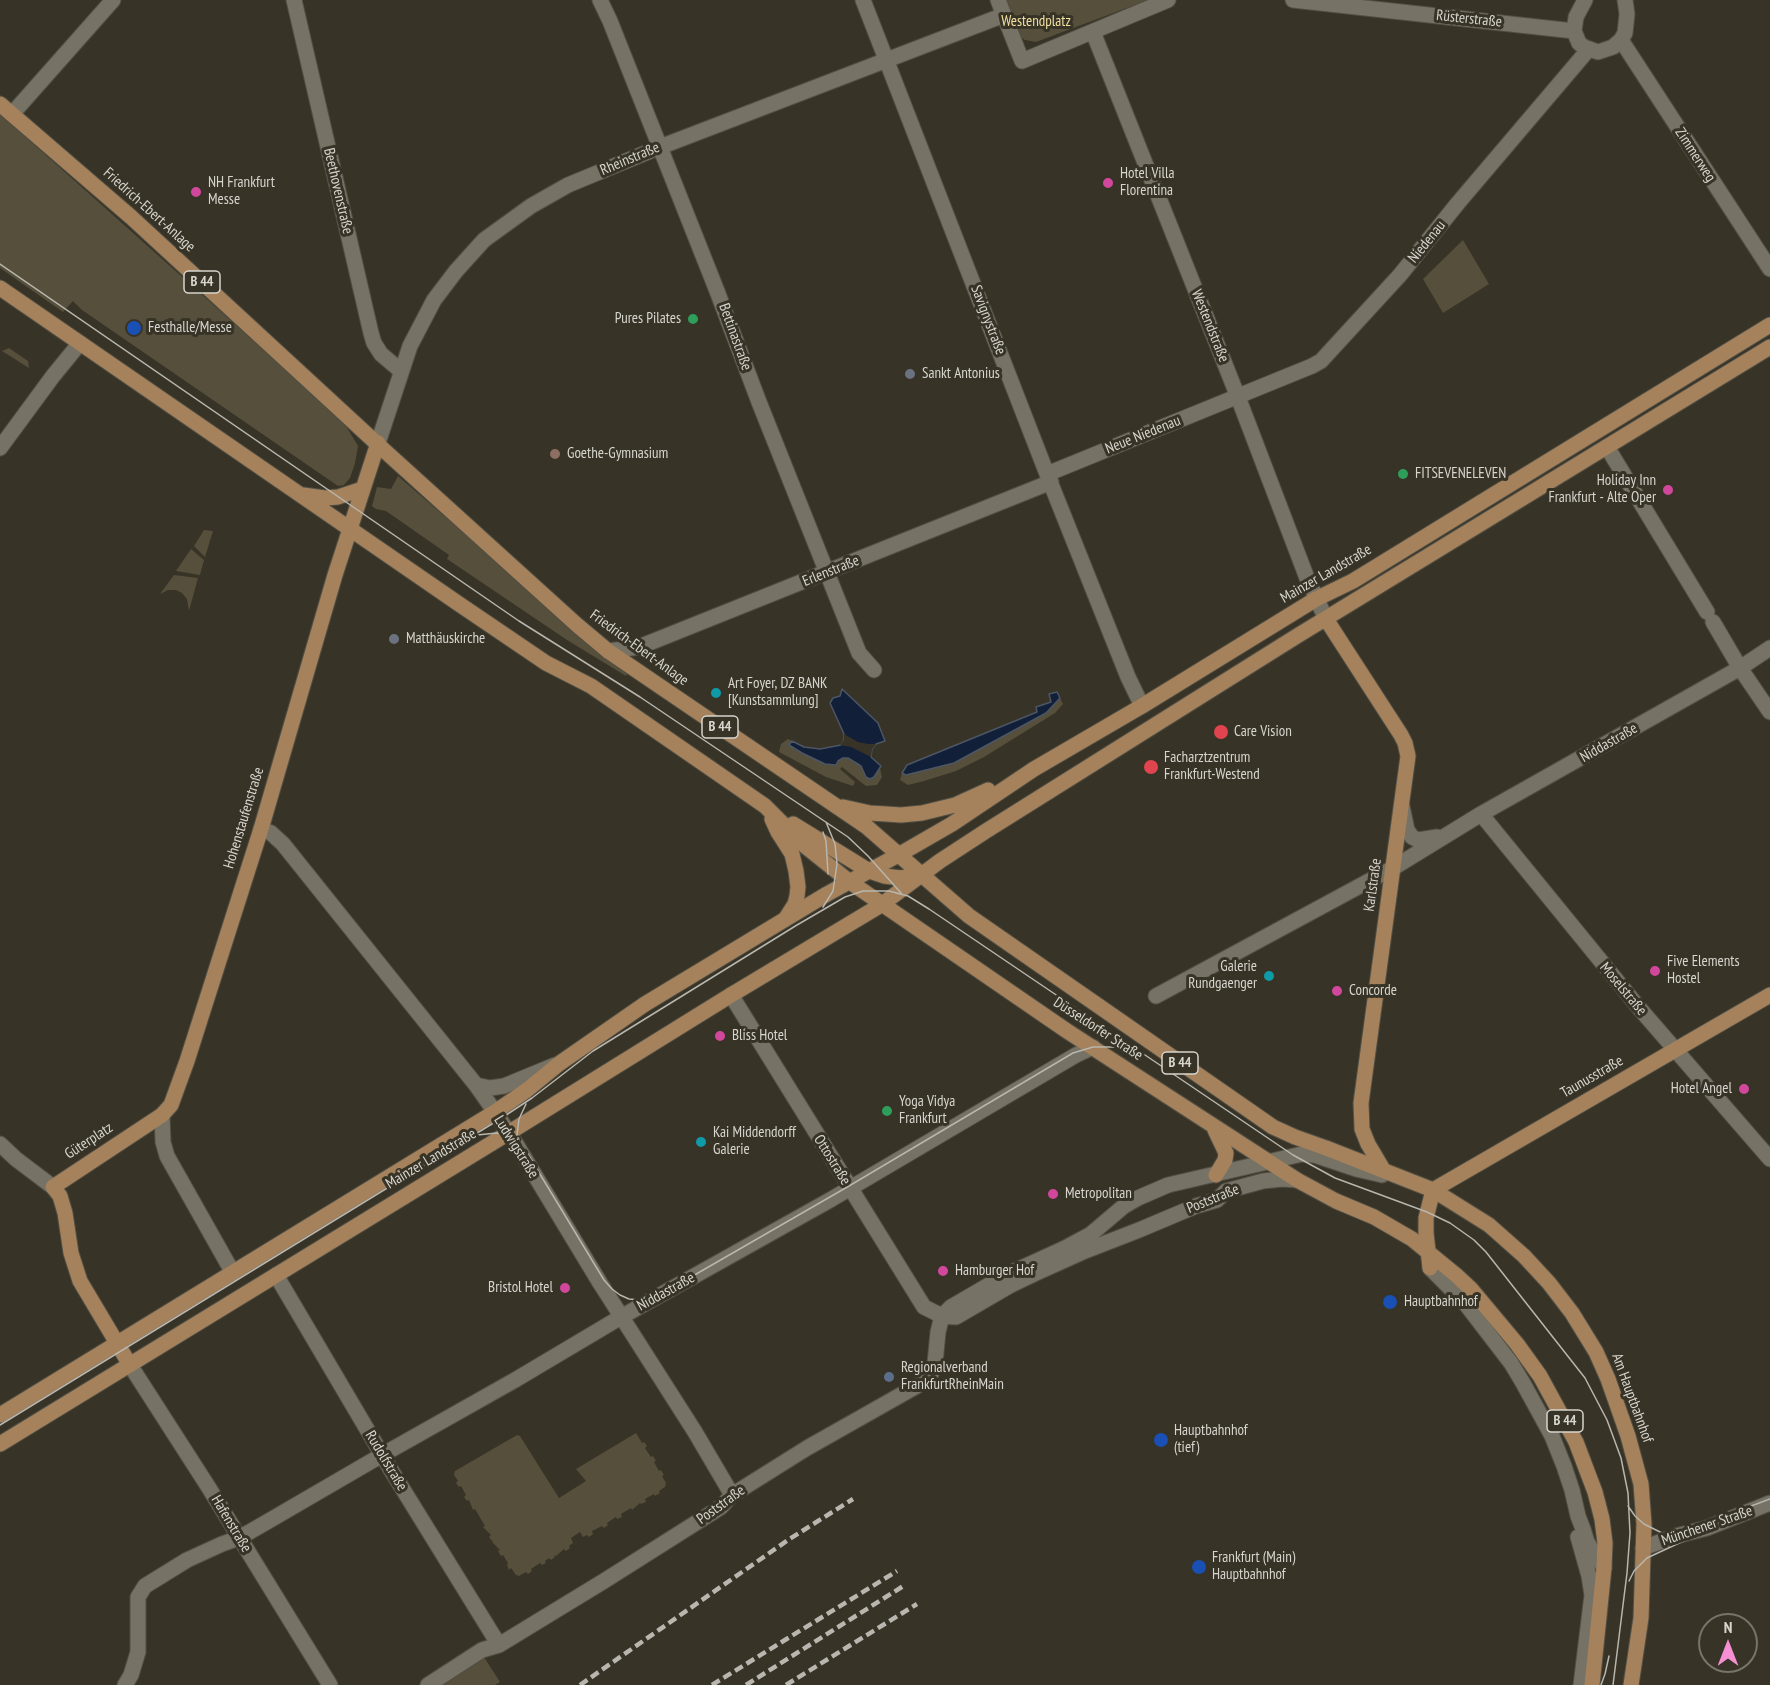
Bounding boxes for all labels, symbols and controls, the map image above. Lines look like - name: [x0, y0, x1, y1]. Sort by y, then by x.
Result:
- street label: Rüsterstraße: [1435, 7, 1503, 31]
- park label: Westendplatz: [1001, 13, 1071, 31]
- street label: Zimmerweg: [1671, 125, 1719, 185]
- street label: Rheinstraße: [598, 138, 662, 180]
- street label: Beethovenstraße: [319, 146, 357, 236]
- street label: Friedrich-Ebert-Anlage: [99, 164, 199, 256]
- place label: Hotel Villa Florentina: [1120, 165, 1175, 200]
- place label: NH Frankfurt Messe: [208, 174, 275, 209]
- marker: Hotel Villa Florentina: [1101, 176, 1115, 190]
- marker: NH Frankfurt Messe: [189, 185, 203, 199]
- street label: Niedenau: [1404, 217, 1450, 267]
- road number: B 44: [184, 271, 220, 293]
- street label: Savignystraße: [967, 283, 1009, 357]
- street label: Westendstraße: [1187, 287, 1233, 365]
- street label: Bettinastraße: [715, 301, 755, 373]
- place label: Pures Pilates: [615, 310, 681, 328]
- marker: Pures Pilates: [686, 312, 700, 326]
- marker: Festhalle/Messe: [125, 319, 143, 337]
- place label: Festhalle/Messe: [148, 319, 232, 337]
- place label: Sankt Antonius: [922, 365, 1000, 383]
- marker: Sankt Antonius: [903, 367, 917, 381]
- street label: Neue Niedenau: [1103, 412, 1183, 458]
- place label: Goethe-Gymnasium: [567, 445, 668, 463]
- marker: Goethe-Gymnasium: [548, 447, 562, 461]
- place label: FITSEVENELEVEN: [1415, 465, 1506, 483]
- marker: FITSEVENELEVEN: [1396, 467, 1410, 481]
- place label: Holiday Inn Frankfurt - Alte Oper: [1549, 472, 1656, 507]
- marker: Holiday Inn Frankfurt - Alte Oper: [1661, 483, 1675, 497]
- street label: Mainzer Landstraße: [1277, 541, 1375, 607]
- street label: Erlenstraße: [800, 551, 862, 591]
- street label: Friedrich-Ebert-Anlage: [586, 606, 692, 690]
- place label: Matthäuskirche: [406, 630, 485, 648]
- marker: Matthäuskirche: [387, 632, 401, 646]
- place label: Art Foyer, DZ BANK [Kunstsammlung]: [728, 675, 828, 710]
- marker: Art Foyer, DZ BANK [Kunstsammlung]: [709, 686, 723, 700]
- road number: B 44: [702, 716, 738, 738]
- street label: Niddastraße: [1577, 719, 1641, 767]
- marker: Care Vision: [1212, 723, 1230, 741]
- place label: Care Vision: [1234, 723, 1292, 741]
- place label: Facharztzentrum Frankfurt-Westend: [1164, 749, 1260, 784]
- marker: Facharztzentrum Frankfurt-Westend: [1142, 758, 1160, 776]
- street label: Hohenstaufenstraße: [220, 765, 268, 871]
- street label: Karlstraße: [1360, 857, 1386, 913]
- place label: Five Elements Hostel: [1667, 953, 1740, 988]
- place label: Galerie Rundgaenger: [1188, 958, 1257, 993]
- street label: Moselstraße: [1596, 959, 1650, 1019]
- marker: Five Elements Hostel: [1648, 964, 1662, 978]
- marker: Galerie Rundgaenger: [1262, 969, 1276, 983]
- place label: Concorde: [1349, 982, 1397, 1000]
- marker: Concorde: [1330, 984, 1344, 998]
- street label: Düsseldorfer Straße: [1050, 993, 1146, 1065]
- place label: Bliss Hotel: [732, 1027, 787, 1045]
- marker: Bliss Hotel: [713, 1029, 727, 1043]
- road number: B 44: [1162, 1052, 1198, 1074]
- street label: Taunusstraße: [1558, 1052, 1626, 1102]
- place label: Hotel Angel: [1671, 1080, 1732, 1098]
- marker: Hotel Angel: [1737, 1082, 1751, 1096]
- place label: Yoga Vidya Frankfurt: [899, 1093, 955, 1128]
- marker: Yoga Vidya Frankfurt: [880, 1104, 894, 1118]
- street label: Ludwigstraße: [490, 1112, 542, 1182]
- street label: Güterplatz: [62, 1119, 116, 1163]
- place label: Kai Middendorff Galerie: [713, 1124, 796, 1159]
- street label: Mainzer Landstraße: [383, 1125, 479, 1193]
- street label: Ottostraße: [810, 1132, 854, 1188]
- marker: Kai Middendorff Galerie: [694, 1135, 708, 1149]
- street label: Poststraße: [1184, 1180, 1242, 1218]
- place label: Metropolitan: [1065, 1185, 1132, 1203]
- marker: Metropolitan: [1046, 1187, 1060, 1201]
- place label: Hamburger Hof: [955, 1262, 1034, 1280]
- marker: Hamburger Hof: [936, 1264, 950, 1278]
- street label: Niddastraße: [634, 1269, 698, 1315]
- place label: Bristol Hotel: [488, 1279, 553, 1297]
- marker: Bristol Hotel: [558, 1281, 572, 1295]
- marker: Hauptbahnhof: [1381, 1293, 1399, 1311]
- place label: Hauptbahnhof: [1404, 1293, 1478, 1311]
- street label: Am Hauptbahnhof: [1608, 1351, 1656, 1445]
- place label: Regionalverband FrankfurtRheinMain: [901, 1359, 1004, 1394]
- marker: Regionalverband FrankfurtRheinMain: [882, 1370, 896, 1384]
- road number: B 44: [1547, 1410, 1583, 1432]
- place label: Hauptbahnhof (tief): [1174, 1422, 1248, 1457]
- street label: Rudolfstraße: [361, 1428, 411, 1494]
- marker: Hauptbahnhof (tief): [1152, 1431, 1170, 1449]
- street label: Poststraße: [694, 1482, 748, 1528]
- street label: Hafenstraße: [207, 1492, 255, 1556]
- street label: Münchener Straße: [1659, 1502, 1755, 1550]
- place label: Frankfurt (Main) Hauptbahnhof: [1212, 1549, 1295, 1584]
- marker: Frankfurt (Main) Hauptbahnhof: [1190, 1558, 1208, 1576]
- north arrow: [1698, 1613, 1758, 1673]
- text: N: [1724, 1617, 1732, 1637]

